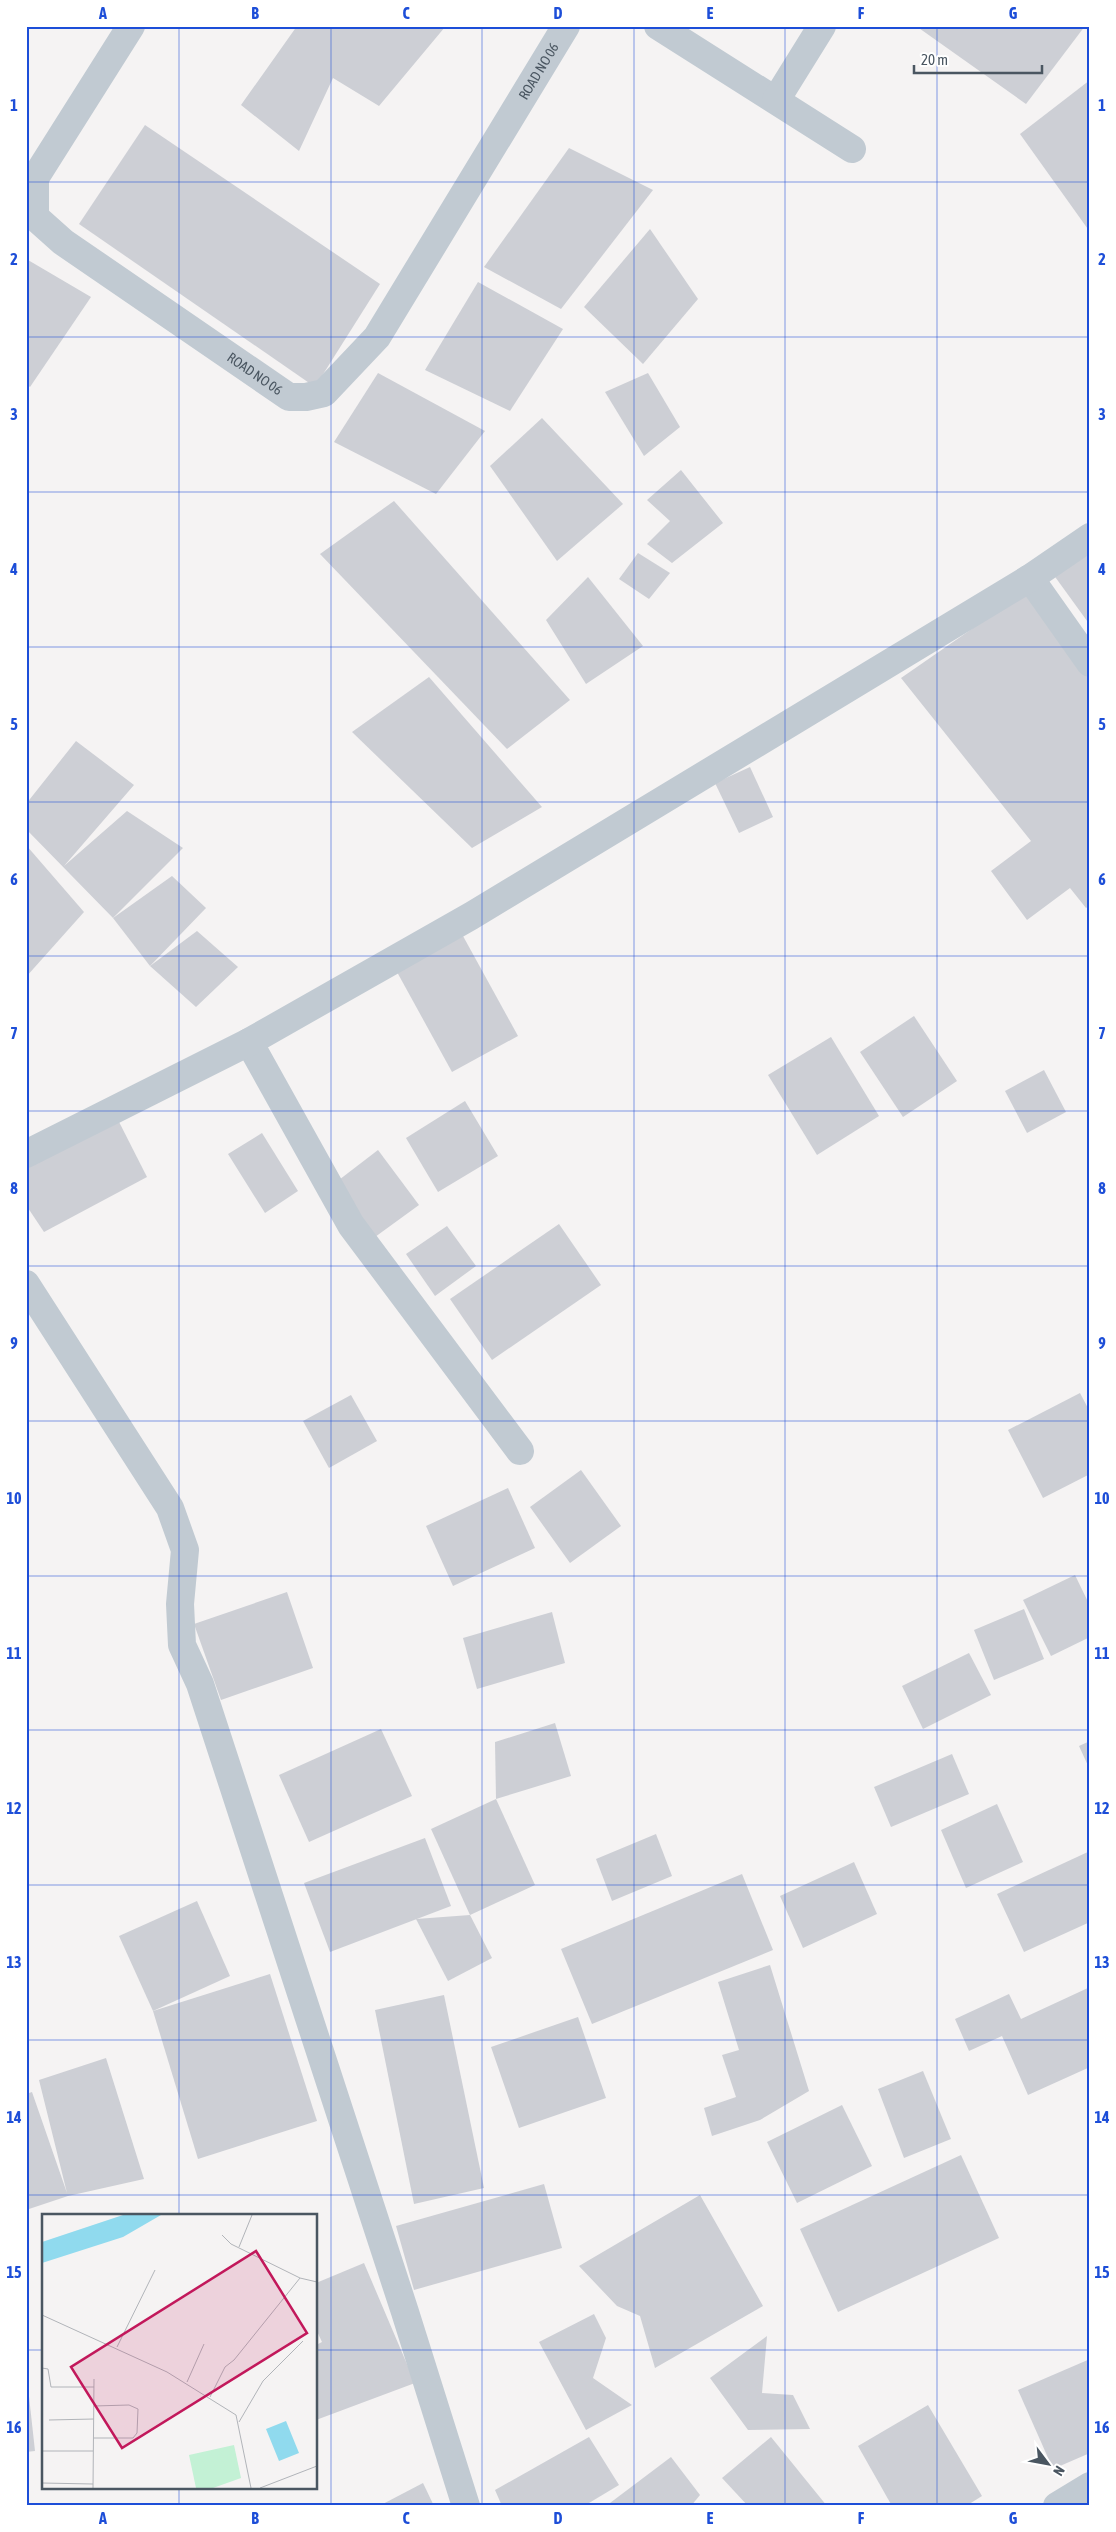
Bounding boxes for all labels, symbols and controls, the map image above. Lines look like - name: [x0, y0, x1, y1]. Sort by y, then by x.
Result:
- text: A: [98, 4, 107, 22]
- text: B: [251, 4, 259, 22]
- text: C: [402, 4, 410, 22]
- text: D: [554, 4, 563, 22]
- text: E: [707, 4, 714, 22]
- text: F: [858, 4, 865, 22]
- text: G: [1009, 4, 1018, 22]
- street label: ROAD NO 06: [515, 40, 562, 102]
- scale bar: [914, 42, 1041, 74]
- text: 20 m: [921, 51, 948, 68]
- text: 1: [10, 96, 18, 114]
- text: 1: [1098, 96, 1106, 114]
- text: 2: [10, 250, 18, 268]
- text: 2: [1098, 250, 1106, 268]
- street label: ROAD NO 06: [224, 349, 286, 398]
- text: 3: [10, 405, 18, 423]
- text: 3: [1098, 405, 1106, 423]
- text: 4: [9, 560, 18, 578]
- text: 4: [1097, 560, 1106, 578]
- text: 5: [10, 715, 18, 733]
- text: 5: [1098, 715, 1106, 733]
- text: 6: [10, 870, 18, 888]
- text: 6: [1098, 870, 1106, 888]
- text: 7: [10, 1024, 18, 1042]
- text: 7: [1098, 1024, 1106, 1042]
- text: 8: [10, 1179, 18, 1197]
- text: 8: [1098, 1179, 1106, 1197]
- text: 9: [10, 1334, 18, 1352]
- text: 9: [1098, 1334, 1106, 1352]
- text: 10: [6, 1489, 22, 1507]
- text: 10: [1094, 1489, 1110, 1507]
- text: 11: [6, 1644, 22, 1662]
- text: 11: [1094, 1644, 1110, 1662]
- text: 12: [6, 1799, 22, 1817]
- text: 12: [1094, 1799, 1110, 1817]
- text: 13: [6, 1953, 22, 1971]
- text: 13: [1094, 1953, 1110, 1971]
- text: 14: [6, 2108, 22, 2126]
- text: 14: [1094, 2108, 1110, 2126]
- inset map: [42, 2214, 318, 2490]
- text: 15: [6, 2263, 22, 2281]
- text: 15: [1094, 2263, 1110, 2281]
- text: 16: [6, 2418, 22, 2436]
- text: 16: [1094, 2418, 1110, 2436]
- north arrow: [1024, 2440, 1074, 2490]
- text: N: [1050, 2463, 1068, 2479]
- text: A: [98, 2509, 107, 2527]
- text: B: [251, 2509, 259, 2527]
- text: C: [402, 2509, 410, 2527]
- text: D: [554, 2509, 563, 2527]
- text: E: [707, 2509, 714, 2527]
- text: F: [858, 2509, 865, 2527]
- text: G: [1009, 2509, 1018, 2527]

